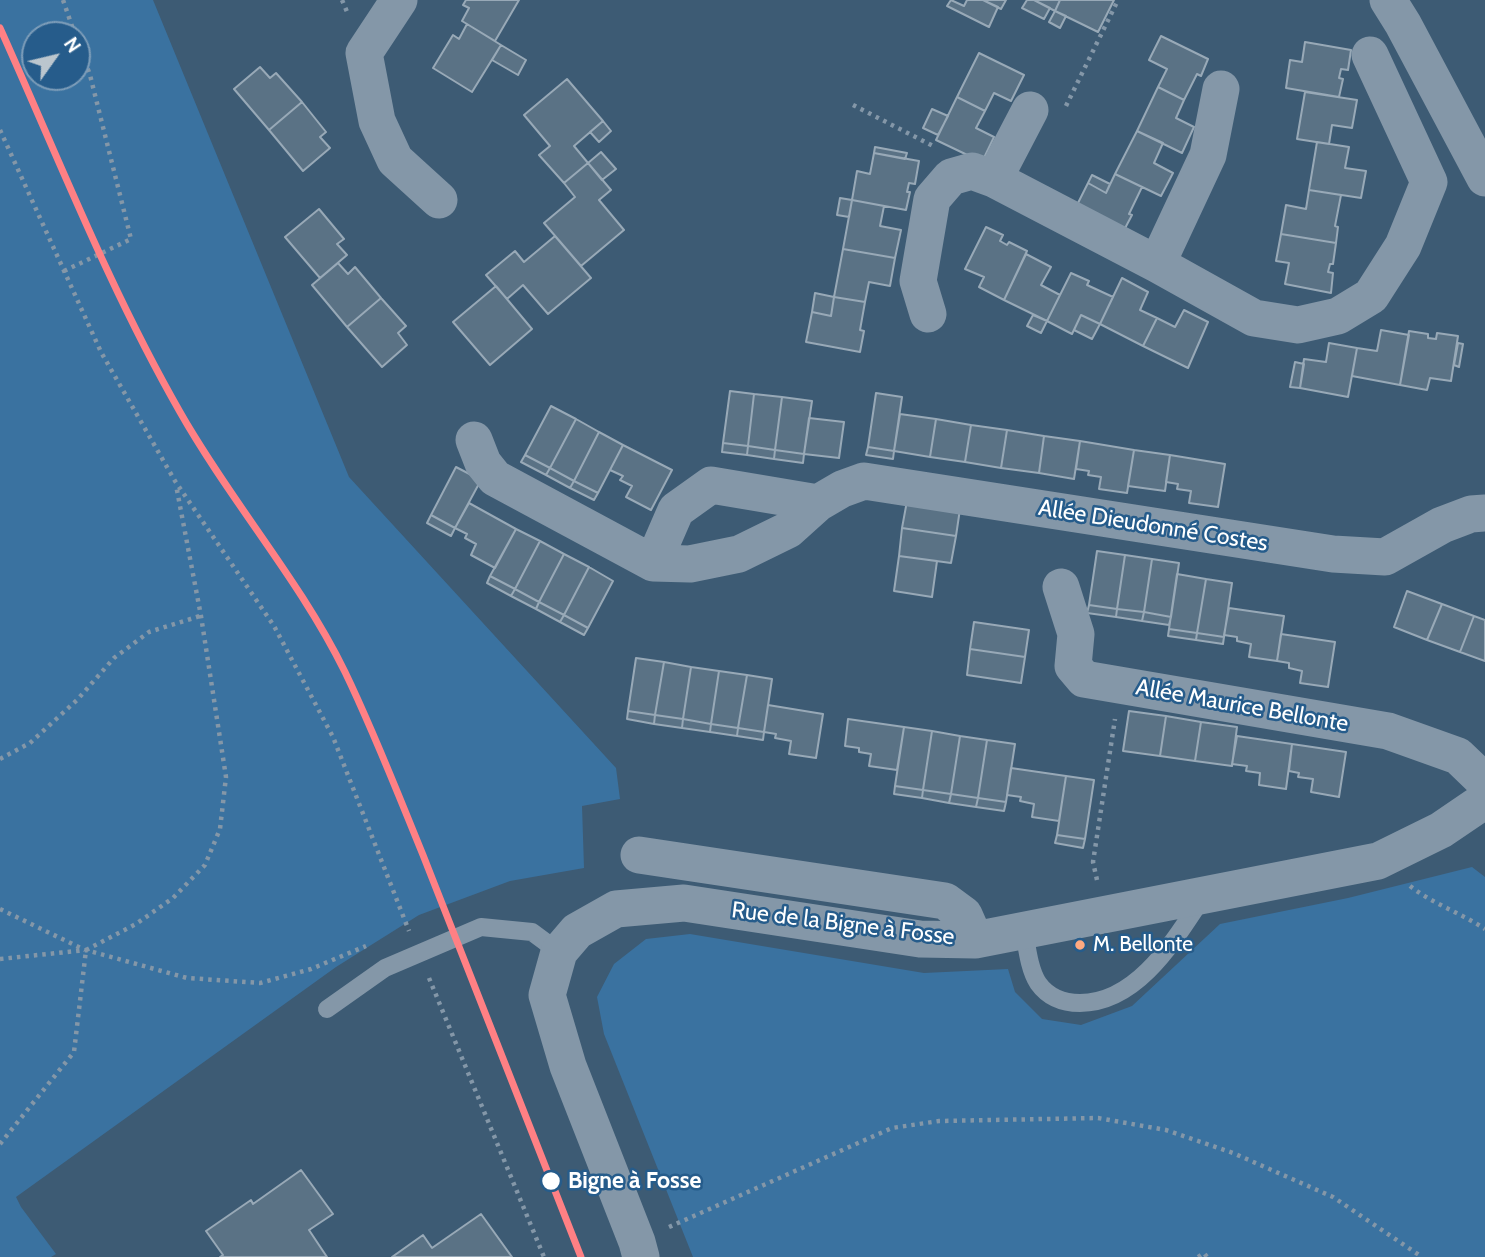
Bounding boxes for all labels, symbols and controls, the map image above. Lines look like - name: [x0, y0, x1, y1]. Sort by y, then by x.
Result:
- north arrow: [21, 21, 91, 91]
- text: N: [59, 33, 85, 57]
- street label: Allée Dieudonné Costes: [1036, 494, 1270, 558]
- street label: Allée Maurice Bellonte: [1133, 674, 1351, 738]
- street label: Rue de la Bigne à Fosse: [730, 897, 956, 951]
- place label: M. Bellonte: [1093, 932, 1193, 958]
- marker: M. Bellonte: [1073, 938, 1087, 952]
- place label: Bigne à Fosse: [568, 1167, 701, 1195]
- marker: Bigne à Fosse: [540, 1170, 562, 1192]

